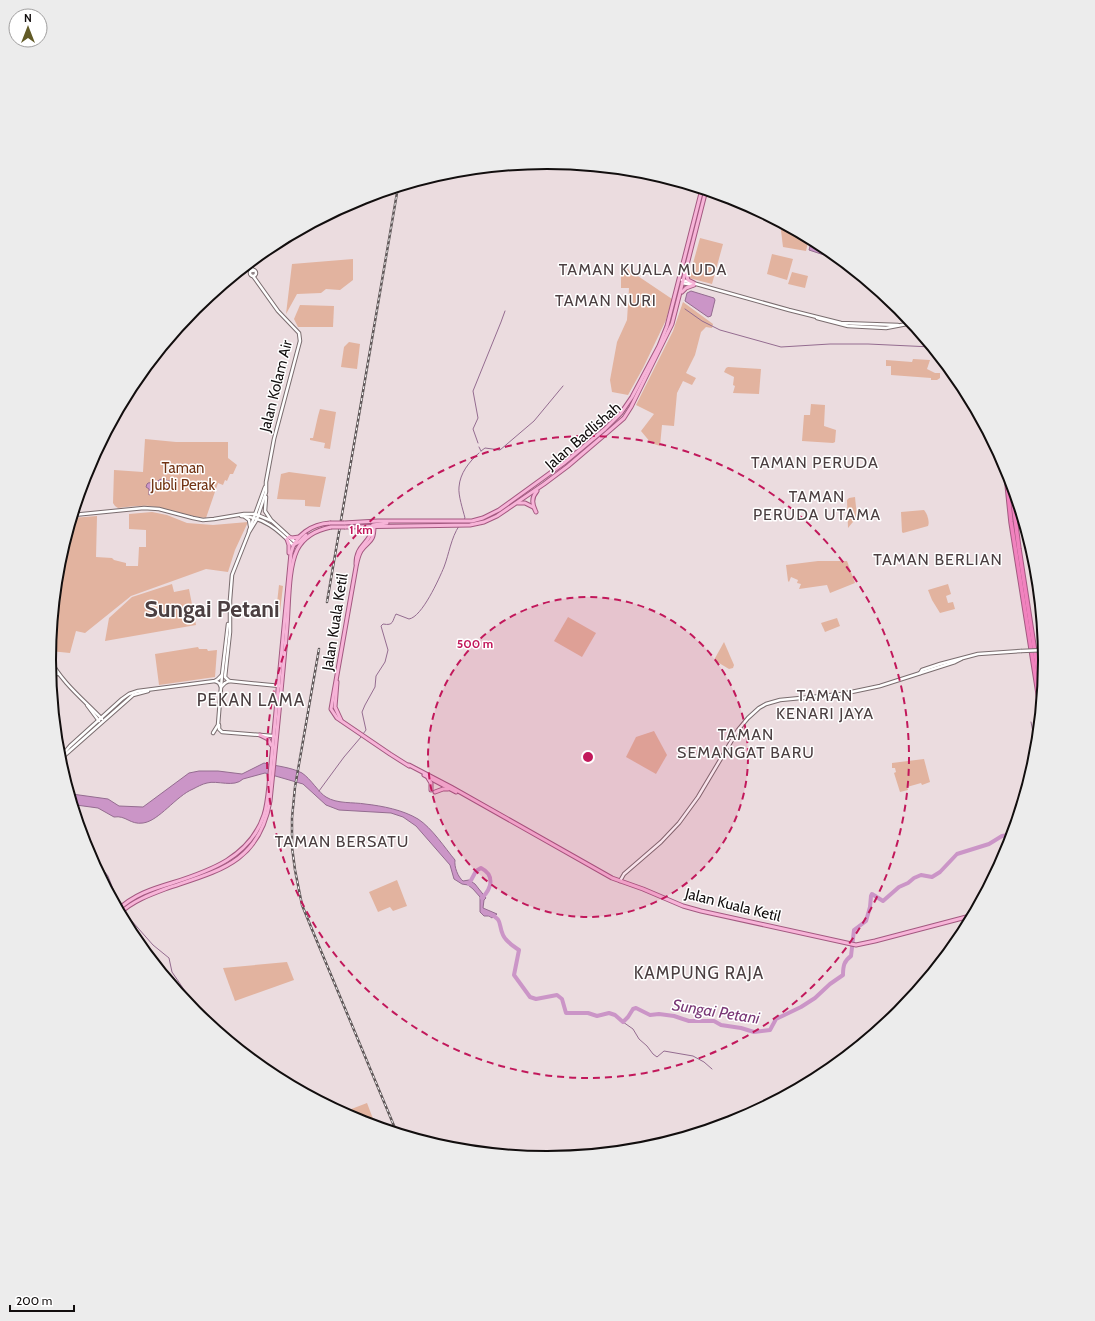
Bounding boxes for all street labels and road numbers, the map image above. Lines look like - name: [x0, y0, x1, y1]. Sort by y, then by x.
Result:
- street label: Jalan Kolam Air: [256, 338, 296, 435]
- street label: Jalan Badlishah: [541, 398, 624, 474]
- street label: Jalan Kuala Ketil: [318, 572, 352, 673]
- street label: Jalan Kuala Ketil: [682, 884, 783, 926]

